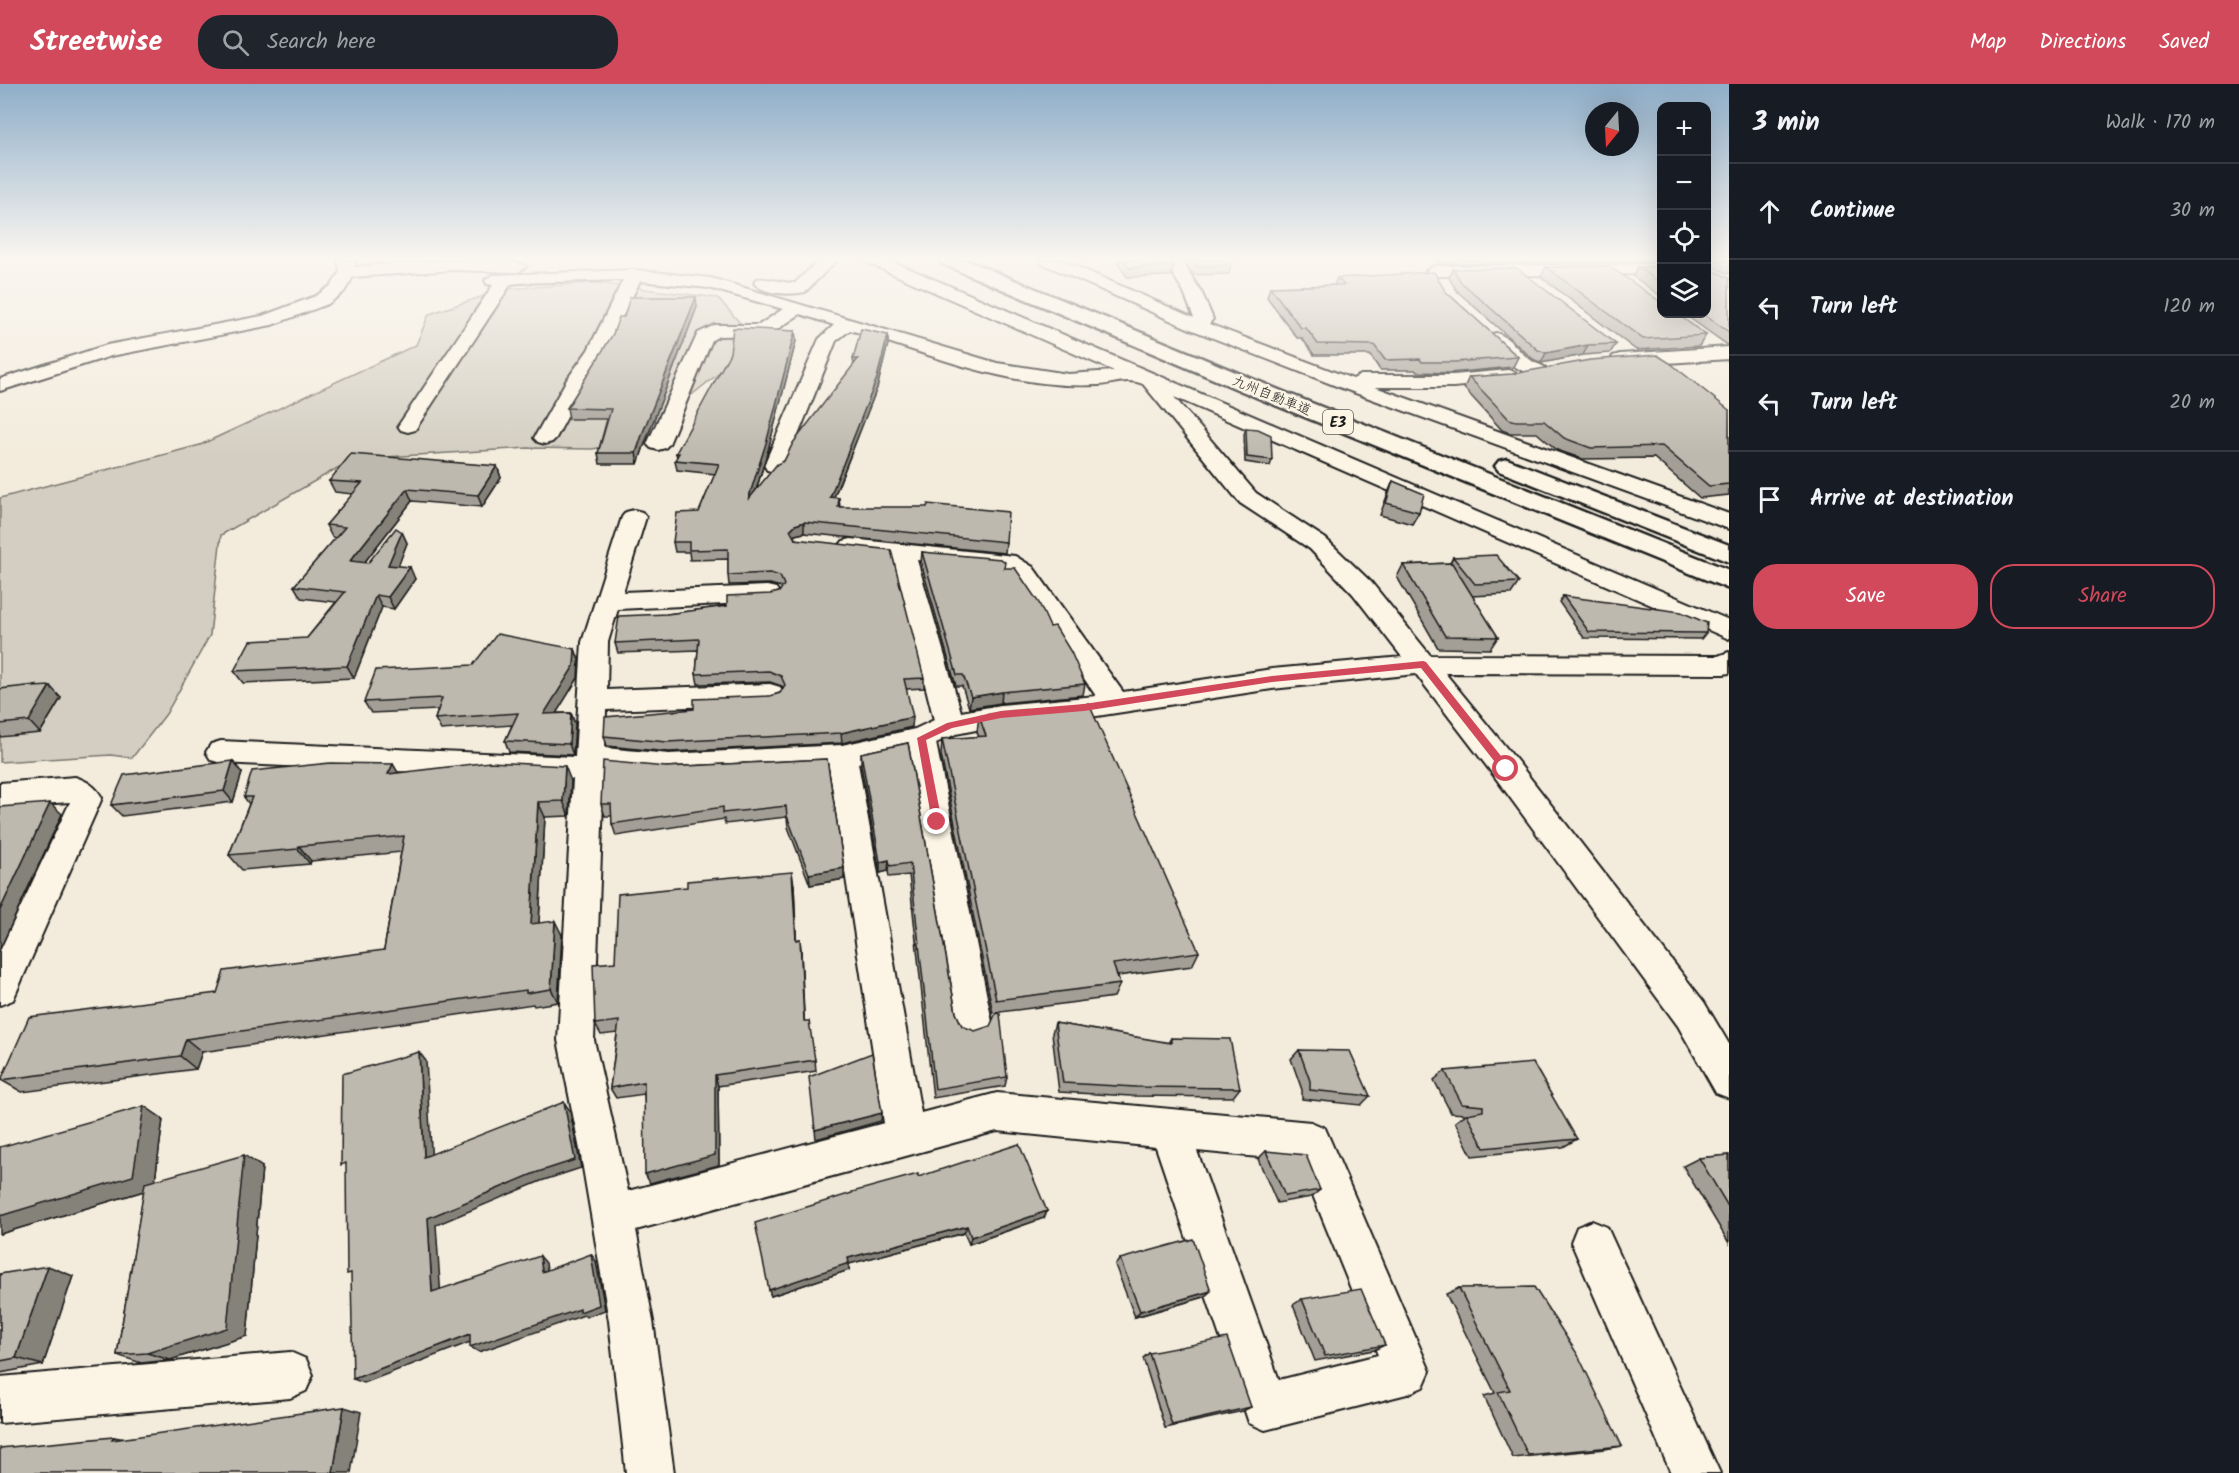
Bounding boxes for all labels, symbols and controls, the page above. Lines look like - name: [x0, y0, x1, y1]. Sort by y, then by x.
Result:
- search box: [198, 15, 618, 69]
- text: Streetwise: [30, 20, 162, 65]
- text: Search here: [267, 25, 376, 60]
- icon: search: [219, 26, 252, 59]
- text: Map: [1970, 26, 2006, 59]
- text: Directions: [2039, 26, 2126, 59]
- text: Saved: [2159, 26, 2209, 59]
- north arrow: [1585, 102, 1639, 156]
- map controls: [1657, 102, 1711, 318]
- button: +: [1657, 102, 1711, 156]
- text: 3 min: [1753, 102, 1820, 144]
- text: Walk · 170 m: [2105, 107, 2215, 139]
- button: −: [1657, 156, 1711, 210]
- text: Continue: [1810, 194, 1895, 229]
- icon: ahead: [1753, 195, 1786, 228]
- text: 30 m: [2170, 195, 2215, 227]
- button: locate: [1657, 210, 1711, 264]
- button: layers: [1657, 264, 1711, 318]
- text: Turn left: [1810, 290, 1897, 325]
- icon: left: [1753, 291, 1786, 324]
- text: 120 m: [2163, 291, 2215, 323]
- street label: 九州自動車道: [1229, 370, 1315, 422]
- text: Turn left: [1810, 386, 1897, 421]
- icon: left: [1753, 387, 1786, 420]
- text: 20 m: [2169, 387, 2215, 419]
- road number: E3: [1323, 410, 1353, 434]
- text: Arrive at destination: [1810, 482, 2013, 517]
- icon: arrive: [1753, 483, 1786, 516]
- button: Save: [1753, 564, 1978, 629]
- button: Share: [1990, 564, 2215, 629]
- route start: [1492, 755, 1518, 781]
- route end: [923, 808, 949, 834]

